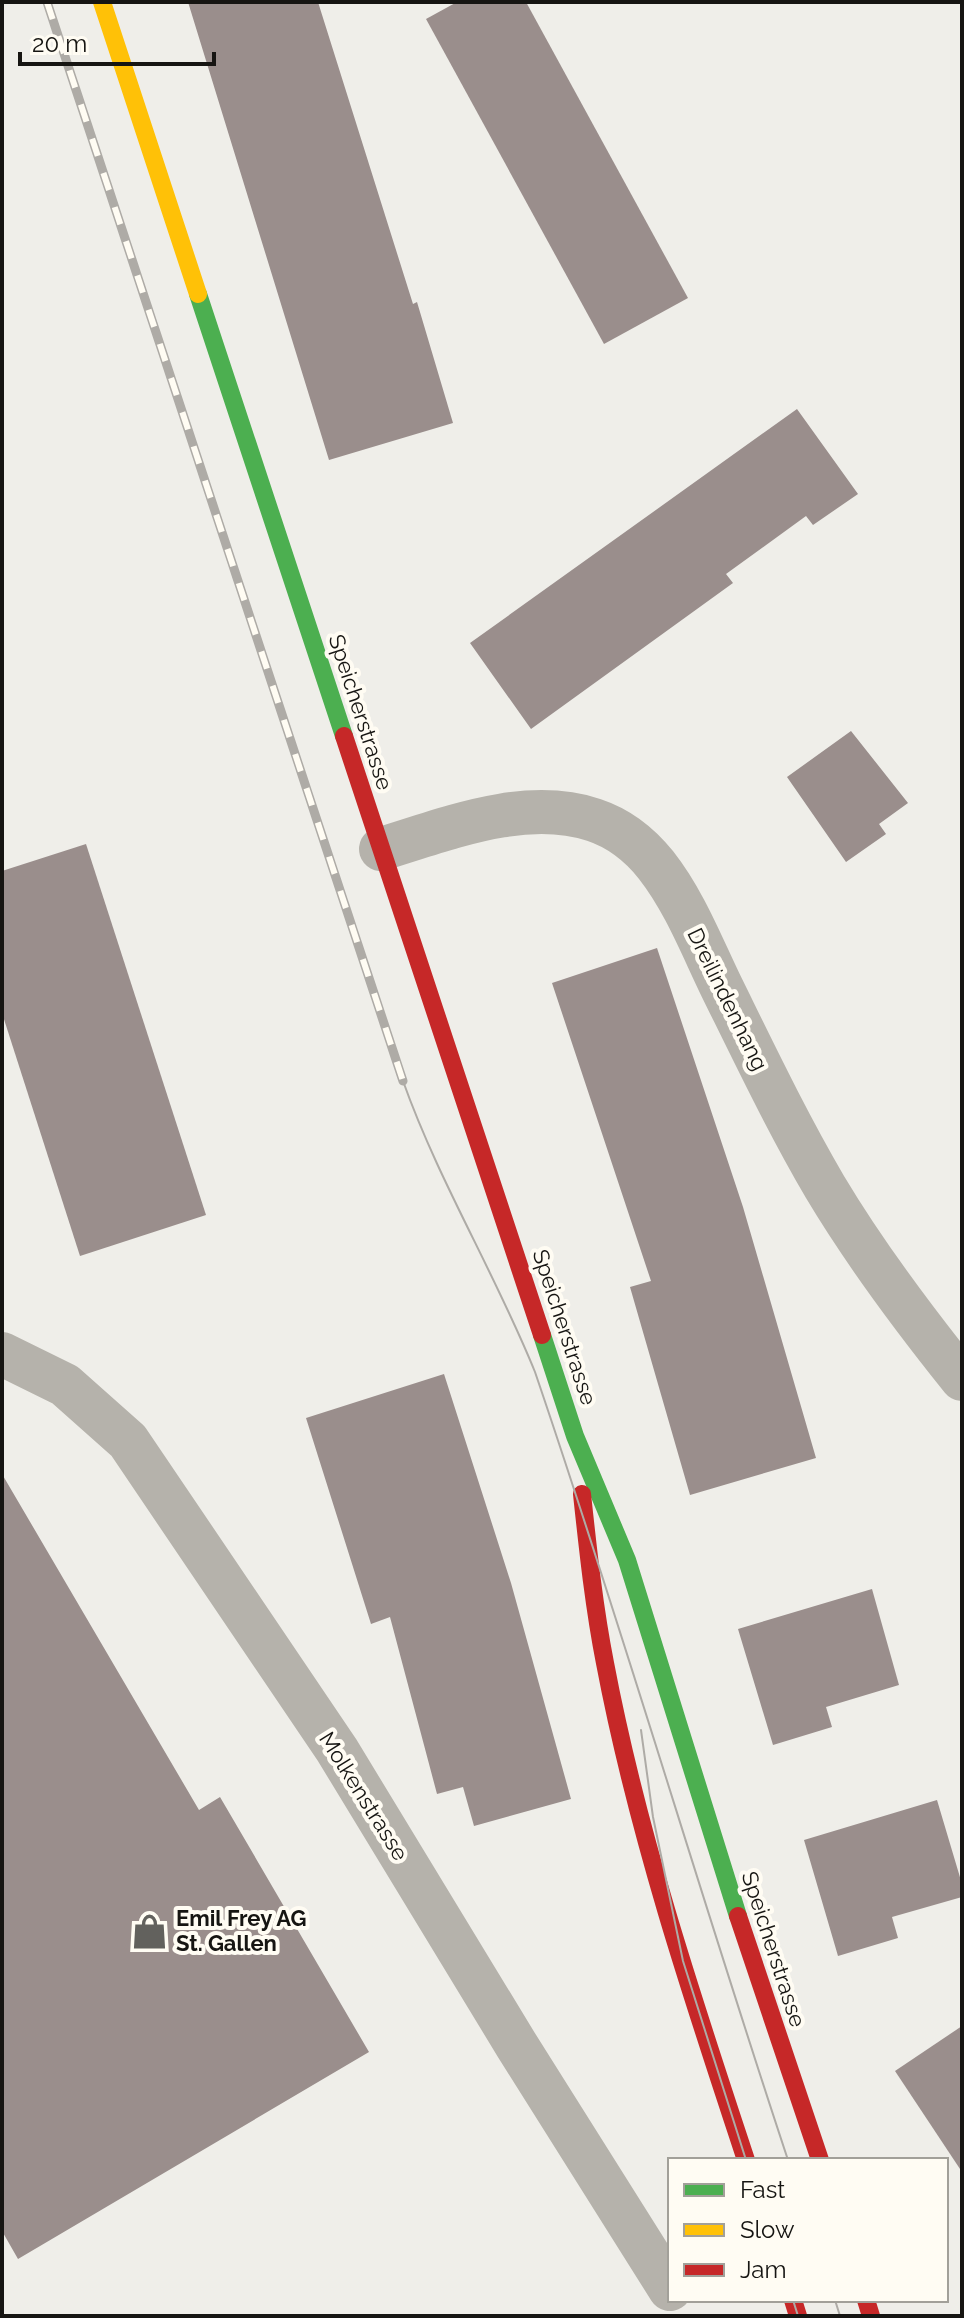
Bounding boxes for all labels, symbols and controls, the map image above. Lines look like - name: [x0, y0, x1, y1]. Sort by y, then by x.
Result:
- scale bar: [20, 16, 214, 66]
- text: 20 m: [32, 29, 87, 58]
- street label: Speicherstrasse: [324, 631, 398, 793]
- street label: Dreilindenhang: [682, 924, 774, 1074]
- street label: Speicherstrasse: [528, 1246, 602, 1408]
- street label: Molkenstrasse: [314, 1727, 414, 1865]
- street label: Speicherstrasse: [737, 1868, 811, 2030]
- place label: Emil Frey AG St. Gallen: [176, 1905, 306, 1956]
- shop icon: Emil Frey AG St. Gallen: [131, 1912, 169, 1950]
- legend: [668, 2158, 948, 2302]
- text: Fast: [740, 2175, 785, 2204]
- text: Slow: [740, 2215, 795, 2244]
- text: Jam: [740, 2255, 786, 2284]

